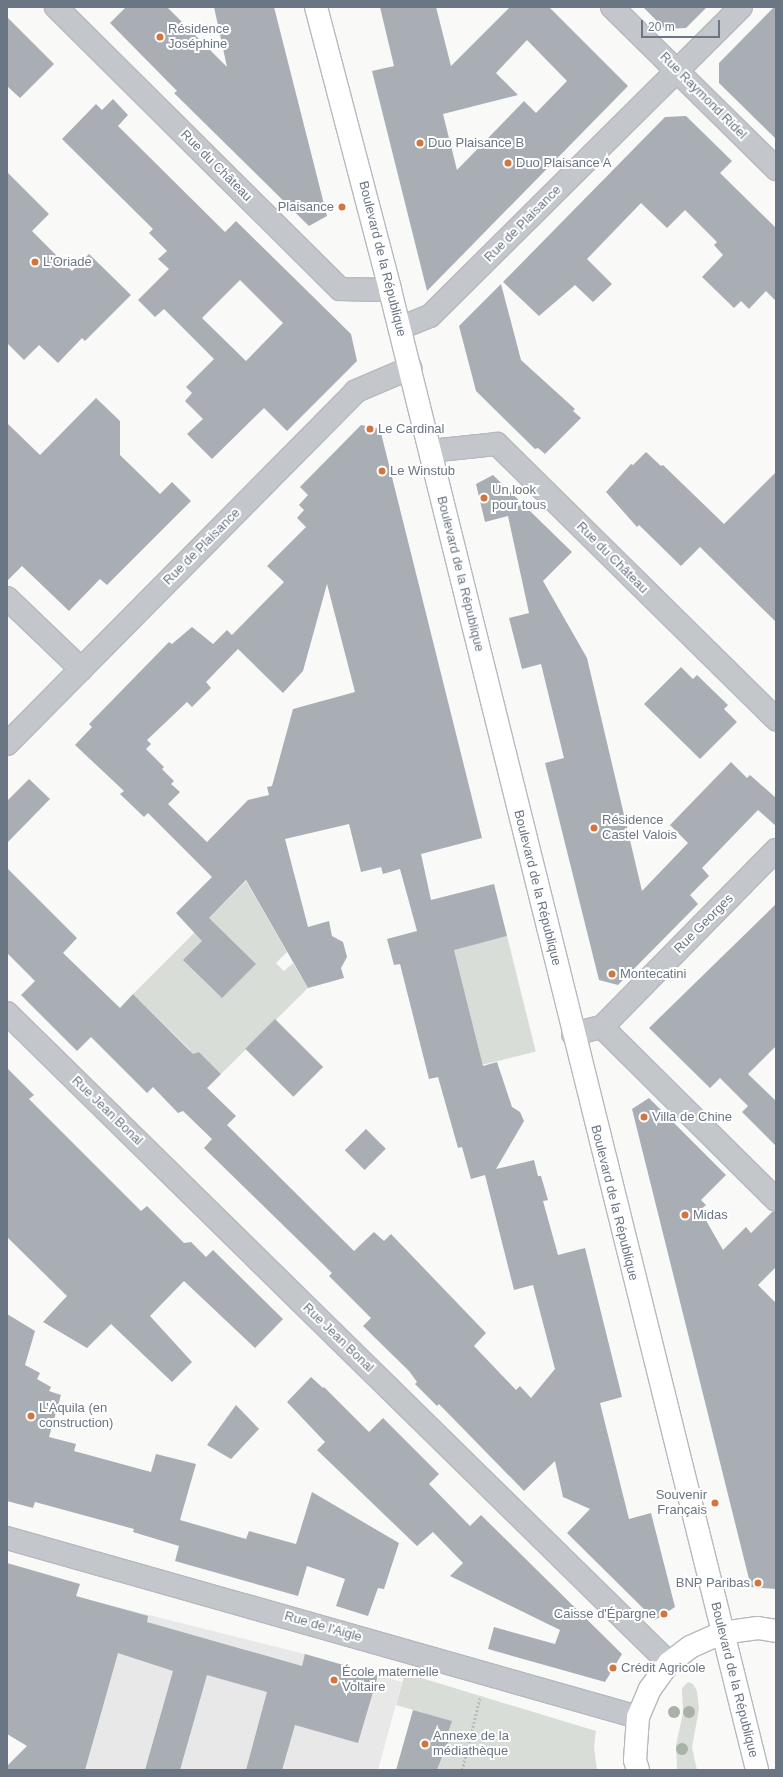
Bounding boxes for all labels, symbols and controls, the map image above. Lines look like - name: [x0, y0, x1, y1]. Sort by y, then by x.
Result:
- scale bar: [643, 12, 722, 38]
- text: 20 m: [648, 20, 675, 34]
- place label: Résidence Joséphine: [168, 22, 229, 53]
- marker: Résidence Joséphine: [155, 32, 165, 42]
- street label: Rue Raymond Ridel: [656, 49, 750, 143]
- street label: Rue du Château: [177, 127, 255, 205]
- place label: Duo Plaisance B: [428, 135, 524, 151]
- marker: Duo Plaisance B: [415, 138, 425, 148]
- place label: Duo Plaisance A: [516, 155, 612, 171]
- marker: Duo Plaisance A: [503, 158, 513, 168]
- street label: Boulevard de la République: [355, 180, 409, 338]
- street label: Rue de Plaisance: [481, 182, 565, 266]
- place label: Plaisance: [278, 199, 334, 215]
- marker: Plaisance: [337, 202, 347, 212]
- place label: L'Oriade: [43, 254, 92, 270]
- marker: L'Oriade: [30, 257, 40, 267]
- place label: Le Cardinal: [378, 421, 444, 437]
- marker: Le Cardinal: [365, 424, 375, 434]
- place label: Le Winstub: [390, 463, 455, 479]
- marker: Le Winstub: [377, 466, 387, 476]
- place label: Un look pour tous: [492, 483, 546, 514]
- marker: Un look pour tous: [479, 493, 489, 503]
- street label: Boulevard de la République: [433, 495, 487, 653]
- street label: Rue de Plaisance: [160, 505, 244, 589]
- street label: Rue du Château: [573, 519, 651, 597]
- street label: Boulevard de la République: [510, 809, 564, 967]
- place label: Résidence Castel Valois: [602, 813, 677, 844]
- marker: Résidence Castel Valois: [589, 823, 599, 833]
- street label: Rue Georges: [671, 891, 737, 957]
- place label: Montecatini: [620, 966, 686, 982]
- marker: Montecatini: [607, 969, 617, 979]
- street label: Rue Jean Bonal: [68, 1073, 146, 1149]
- place label: Villa de Chine: [652, 1109, 732, 1125]
- marker: Villa de Chine: [639, 1112, 649, 1122]
- street label: Boulevard de la République: [587, 1124, 641, 1282]
- place label: Midas: [693, 1207, 728, 1223]
- marker: Midas: [680, 1210, 690, 1220]
- street label: Rue Jean Bonal: [299, 1300, 377, 1376]
- place label: L'Aquila (en construction): [39, 1401, 113, 1432]
- marker: L'Aquila (en construction): [26, 1411, 36, 1421]
- place label: Souvenir Français: [656, 1488, 707, 1519]
- marker: Souvenir Français: [710, 1498, 720, 1508]
- place label: BNP Paribas: [676, 1575, 750, 1591]
- marker: BNP Paribas: [753, 1578, 763, 1588]
- street label: Boulevard de la République: [707, 1601, 761, 1759]
- place label: Caisse d'Épargne: [554, 1606, 656, 1622]
- street label: Rue de l'Aigle: [282, 1609, 364, 1645]
- marker: Caisse d'Épargne: [659, 1609, 669, 1619]
- place label: Crédit Agricole: [621, 1660, 706, 1676]
- marker: Crédit Agricole: [608, 1663, 618, 1673]
- place label: École maternelle Voltaire: [342, 1665, 439, 1696]
- marker: École maternelle Voltaire: [329, 1675, 339, 1685]
- place label: Annexe de la médiathèque: [433, 1729, 509, 1760]
- marker: Annexe de la médiathèque: [420, 1739, 430, 1749]

